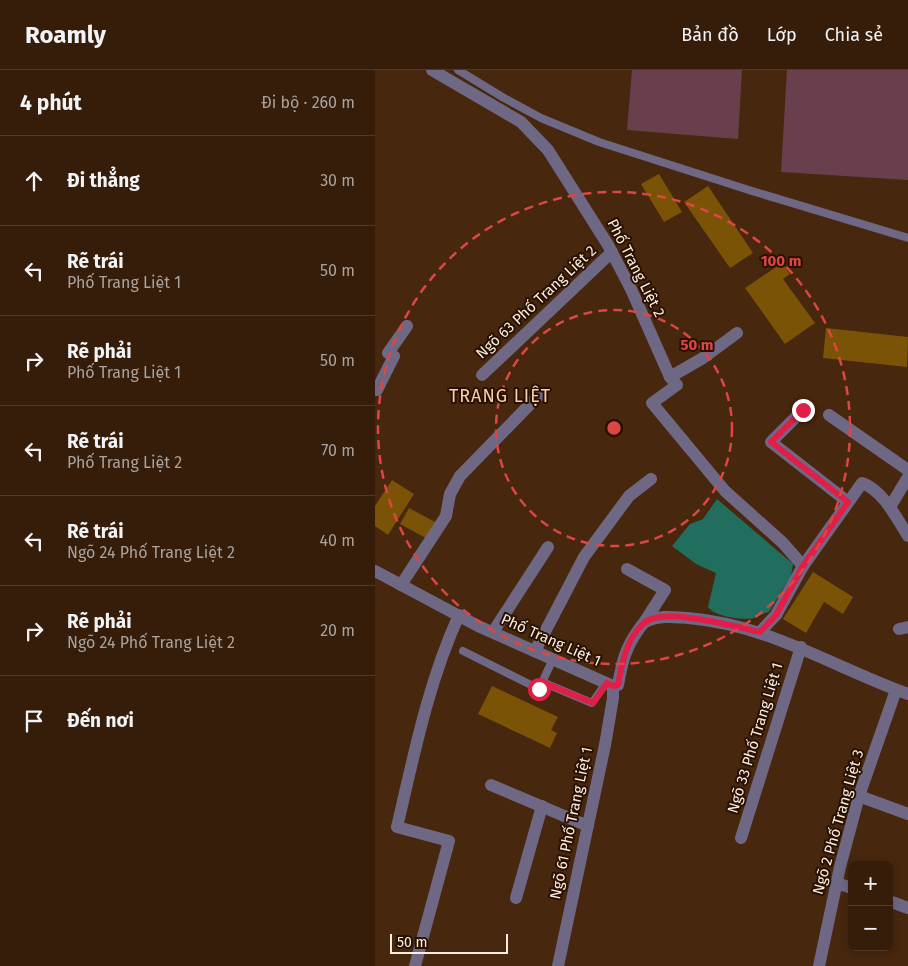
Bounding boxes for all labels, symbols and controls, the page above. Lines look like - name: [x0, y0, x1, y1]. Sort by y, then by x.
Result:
- text: Roamly: [25, 21, 106, 49]
- text: Bản đồ: [681, 24, 739, 46]
- text: Lớp: [767, 24, 797, 46]
- text: Chia sẻ: [825, 24, 883, 46]
- text: 4 phút: [20, 90, 82, 116]
- text: Đi bộ · 260 m: [261, 93, 355, 112]
- icon: ahead: [20, 167, 48, 195]
- text: Đi thẳng: [67, 169, 140, 192]
- text: 30 m: [320, 171, 355, 190]
- street label: Phố Trang Liệt 2: [603, 216, 669, 320]
- street label: Ngõ 63 Phố Trang Liệt 2: [472, 242, 600, 362]
- text: Rẽ trái: [67, 250, 124, 273]
- text: 100 m: [761, 252, 801, 270]
- icon: left: [20, 257, 48, 285]
- text: 50 m: [320, 261, 355, 280]
- text: Phố Trang Liệt 1: [67, 273, 181, 292]
- text: 50 m: [680, 336, 714, 354]
- text: Rẽ phải: [67, 340, 132, 363]
- icon: right: [20, 347, 48, 375]
- text: 50 m: [320, 351, 355, 370]
- text: Phố Trang Liệt 1: [67, 363, 181, 382]
- district label: TRANG LIỆT: [449, 385, 551, 407]
- route end: [792, 399, 815, 422]
- centre of rings: [605, 419, 623, 437]
- text: Rẽ trái: [67, 430, 124, 453]
- icon: left: [20, 437, 48, 465]
- text: 70 m: [321, 441, 355, 460]
- text: Phố Trang Liệt 2: [67, 453, 182, 472]
- text: Rẽ trái: [67, 520, 124, 543]
- icon: left: [20, 527, 48, 555]
- text: 40 m: [320, 531, 355, 550]
- text: Ngõ 24 Phố Trang Liệt 2: [67, 543, 235, 562]
- text: Rẽ phải: [67, 610, 132, 633]
- street label: Phố Trang Liệt 1: [498, 610, 604, 670]
- icon: right: [20, 617, 48, 645]
- text: 20 m: [320, 621, 355, 640]
- text: Ngõ 24 Phố Trang Liệt 2: [67, 633, 235, 652]
- street label: Ngõ 33 Phố Trang Liệt 1: [724, 661, 786, 815]
- route start: [528, 678, 551, 701]
- icon: arrive: [20, 707, 48, 735]
- text: Đến nơi: [67, 709, 134, 732]
- street label: Ngõ 61 Phố Trang Liệt 1: [546, 745, 596, 901]
- street label: Ngõ 2 Phố Trang Liệt 3: [809, 747, 867, 897]
- map controls: [848, 861, 893, 951]
- button: +: [848, 861, 893, 906]
- button: −: [848, 906, 893, 951]
- scale bar: [390, 931, 507, 954]
- text: 50 m: [397, 934, 428, 951]

